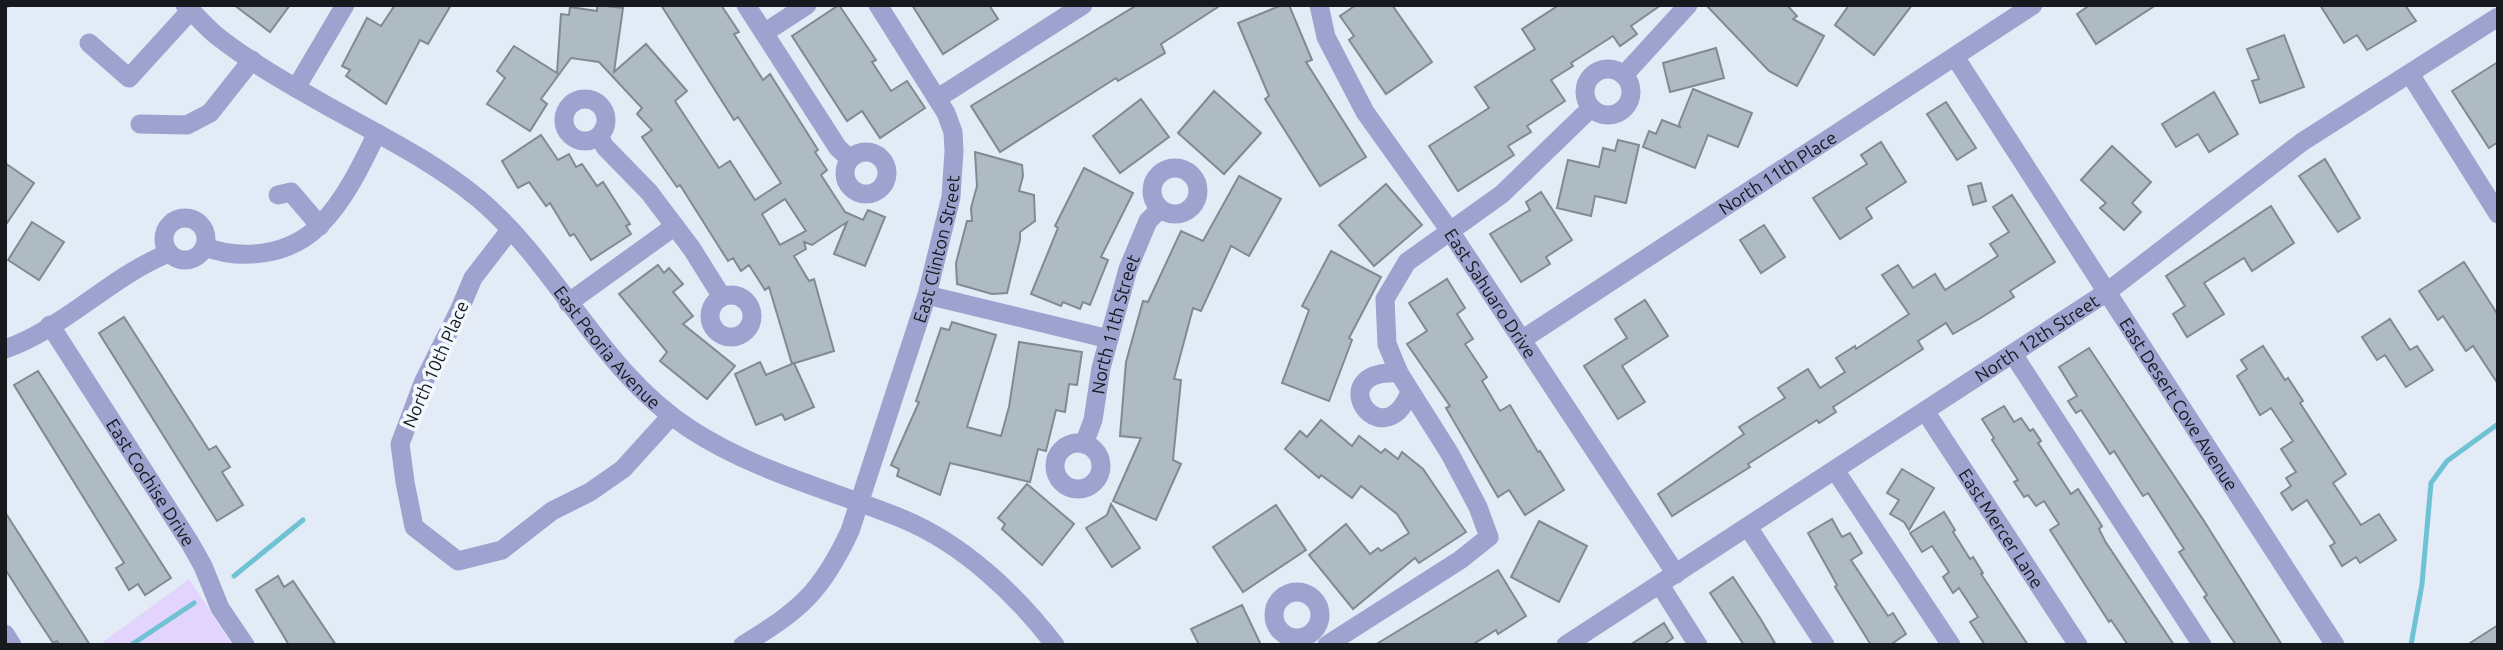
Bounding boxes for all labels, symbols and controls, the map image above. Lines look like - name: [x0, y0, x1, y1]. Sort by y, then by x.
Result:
- street label: North 11th Place: [1715, 127, 1840, 218]
- street label: East Clinton Street: [909, 175, 962, 325]
- street label: East Sahuaro Drive: [1441, 225, 1541, 362]
- street label: North 11th Street: [1087, 251, 1143, 395]
- street label: East Peoria Avenue: [550, 282, 665, 413]
- street label: North 12th Street: [1971, 290, 2102, 386]
- street label: North 10th Place: [398, 298, 472, 430]
- street label: East Desert Cove Avenue: [2116, 314, 2242, 494]
- street label: East Cochise Drive: [103, 415, 199, 550]
- street label: East Mercer Lane: [1955, 465, 2048, 592]

